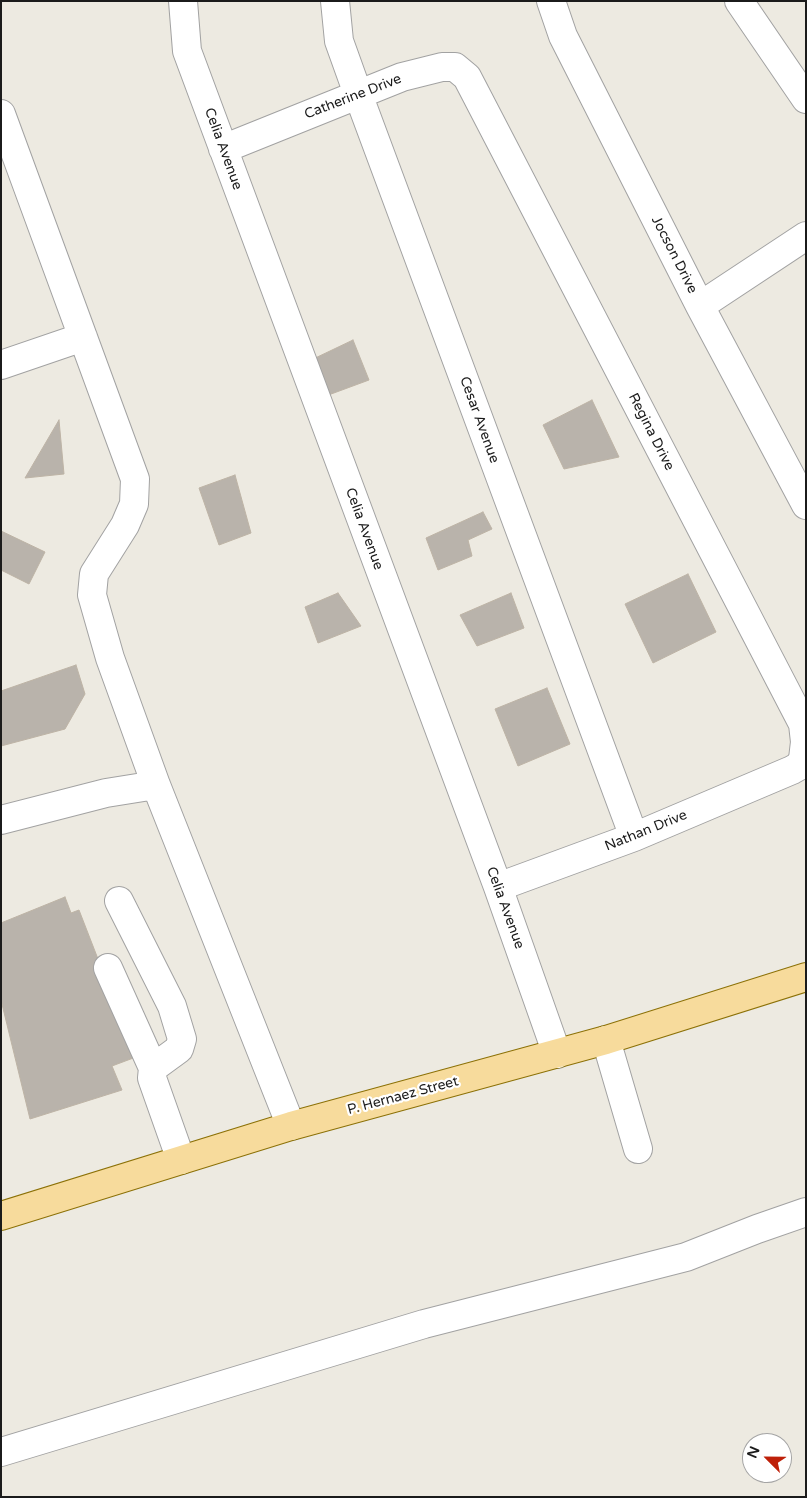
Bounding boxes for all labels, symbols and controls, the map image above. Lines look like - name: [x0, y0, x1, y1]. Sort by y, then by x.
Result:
- street label: Catherine Drive: [302, 71, 404, 123]
- street label: Celia Avenue: [200, 106, 246, 192]
- street label: Jocson Drive: [647, 214, 701, 296]
- street label: Cesar Avenue: [456, 374, 502, 466]
- street label: Regina Drive: [624, 390, 678, 474]
- street label: Celia Avenue: [341, 486, 387, 572]
- street label: Nathan Drive: [602, 807, 690, 855]
- street label: Celia Avenue: [482, 865, 528, 951]
- street label: P. Hernaez Street: [346, 1073, 460, 1119]
- north arrow: [742, 1433, 792, 1483]
- text: N: [744, 1444, 764, 1461]

